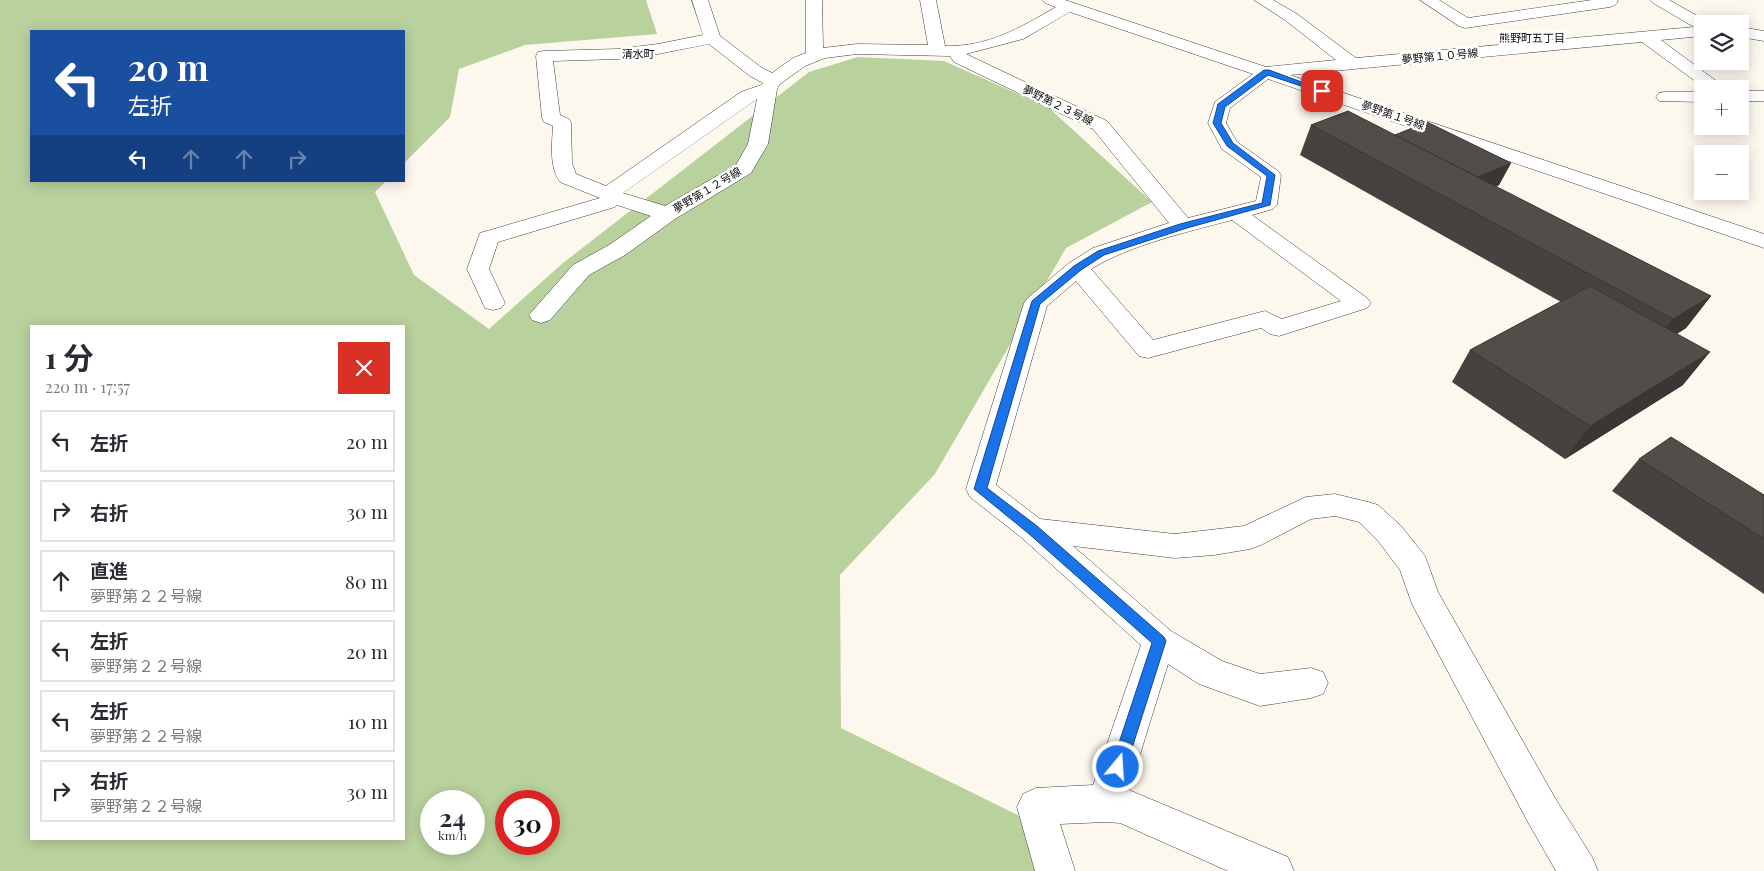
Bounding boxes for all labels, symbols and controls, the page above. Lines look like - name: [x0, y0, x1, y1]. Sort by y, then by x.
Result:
- map controls: [1694, 15, 1749, 200]
- button: layers: [1694, 15, 1749, 70]
- district label: 熊野町五丁目: [1499, 30, 1565, 45]
- text: 20 m: [128, 43, 209, 90]
- street label: 夢野第１０号線: [1401, 45, 1479, 66]
- district label: 清水町: [622, 46, 655, 61]
- icon: left: [45, 50, 110, 115]
- pin: [1301, 70, 1343, 112]
- icon: arrive: [1308, 77, 1336, 105]
- button: +: [1694, 80, 1749, 135]
- street label: 夢野第２３号線: [1020, 81, 1096, 128]
- text: 左折: [128, 90, 172, 120]
- street label: 夢野第１号線: [1360, 97, 1427, 132]
- icon: left: [124, 145, 152, 173]
- icon: ahead: [177, 145, 205, 173]
- icon: ahead: [230, 145, 258, 173]
- icon: right: [283, 145, 311, 173]
- button: −: [1694, 145, 1749, 200]
- street label: 夢野第１２号線: [670, 163, 744, 216]
- text: 1 分: [45, 337, 93, 377]
- button: close: [338, 342, 390, 394]
- text: 220 m · 17:57: [45, 376, 130, 397]
- icon: left: [47, 427, 75, 455]
- text: 20 m: [346, 428, 388, 454]
- text: 左折: [90, 429, 128, 455]
- icon: right: [47, 497, 75, 525]
- text: 30 m: [346, 498, 388, 524]
- text: 右折: [90, 499, 128, 525]
- text: 直進: [90, 557, 128, 583]
- icon: ahead: [47, 567, 75, 595]
- text: 80 m: [345, 568, 388, 594]
- text: 夢野第２２号線: [90, 585, 202, 606]
- text: 左折: [90, 627, 128, 653]
- icon: left: [47, 637, 75, 665]
- text: 20 m: [346, 638, 388, 664]
- text: 夢野第２２号線: [90, 655, 202, 676]
- text: 左折: [90, 697, 128, 723]
- icon: left: [47, 707, 75, 735]
- text: 10 m: [348, 708, 388, 734]
- text: 夢野第２２号線: [90, 725, 202, 746]
- position arrow: [1091, 740, 1143, 792]
- text: 右折: [90, 767, 128, 793]
- icon: right: [47, 777, 75, 805]
- text: 30 m: [346, 778, 388, 804]
- speed limit sign: 30: [495, 790, 560, 855]
- text: 夢野第２２号線: [90, 795, 202, 816]
- text: 24: [439, 800, 466, 833]
- text: km/h: [438, 827, 467, 843]

